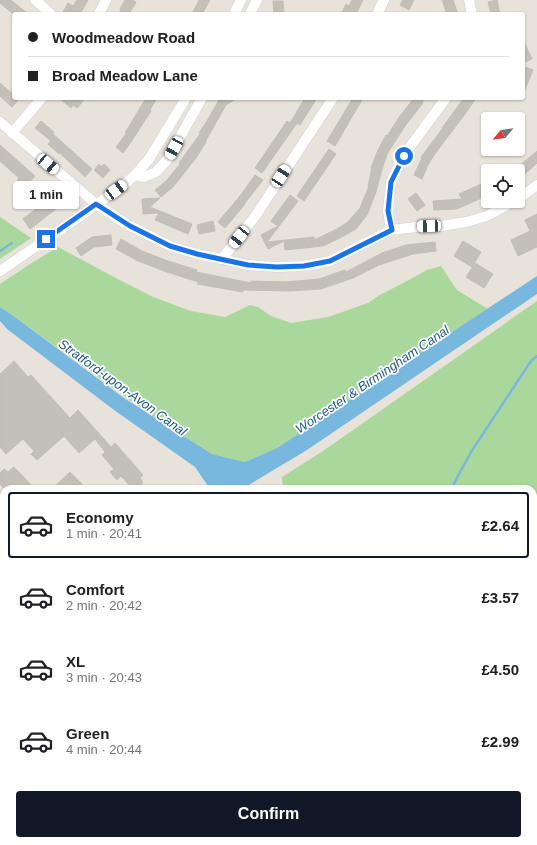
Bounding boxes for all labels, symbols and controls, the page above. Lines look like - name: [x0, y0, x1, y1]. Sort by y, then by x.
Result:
- text: Woodmeadow Road: [52, 29, 195, 46]
- text: Broad Meadow Lane: [52, 67, 198, 84]
- north arrow: [481, 112, 525, 156]
- map controls: [481, 112, 525, 208]
- car: [163, 135, 185, 161]
- route start: [395, 147, 413, 165]
- car: [35, 152, 61, 176]
- car: [269, 163, 293, 189]
- button: locate: [481, 164, 525, 208]
- car: [103, 178, 129, 202]
- callout: 1 min: [13, 181, 79, 209]
- text: 1 min: [29, 187, 63, 202]
- car: [417, 220, 441, 232]
- car: [227, 224, 251, 250]
- route end: [37, 230, 55, 248]
- water label: Worcester & Birmingham Canal: [293, 322, 453, 437]
- water label: Stratford-upon-Avon Canal: [56, 336, 190, 440]
- icon: car: [18, 507, 54, 543]
- text: Economy: [66, 509, 134, 526]
- text: £2.64: [481, 517, 519, 534]
- text: 1 min · 20:41: [66, 526, 142, 541]
- icon: car: [18, 579, 54, 615]
- text: Comfort: [66, 581, 124, 598]
- text: £3.57: [481, 589, 519, 606]
- text: 2 min · 20:42: [66, 598, 142, 613]
- icon: car: [18, 651, 54, 687]
- text: XL: [66, 653, 85, 670]
- text: £4.50: [481, 661, 519, 678]
- text: 3 min · 20:43: [66, 670, 142, 685]
- icon: car: [18, 723, 54, 759]
- text: Green: [66, 725, 109, 742]
- text: £2.99: [481, 733, 519, 750]
- text: 4 min · 20:44: [66, 742, 142, 757]
- button: Confirm: [16, 791, 521, 837]

